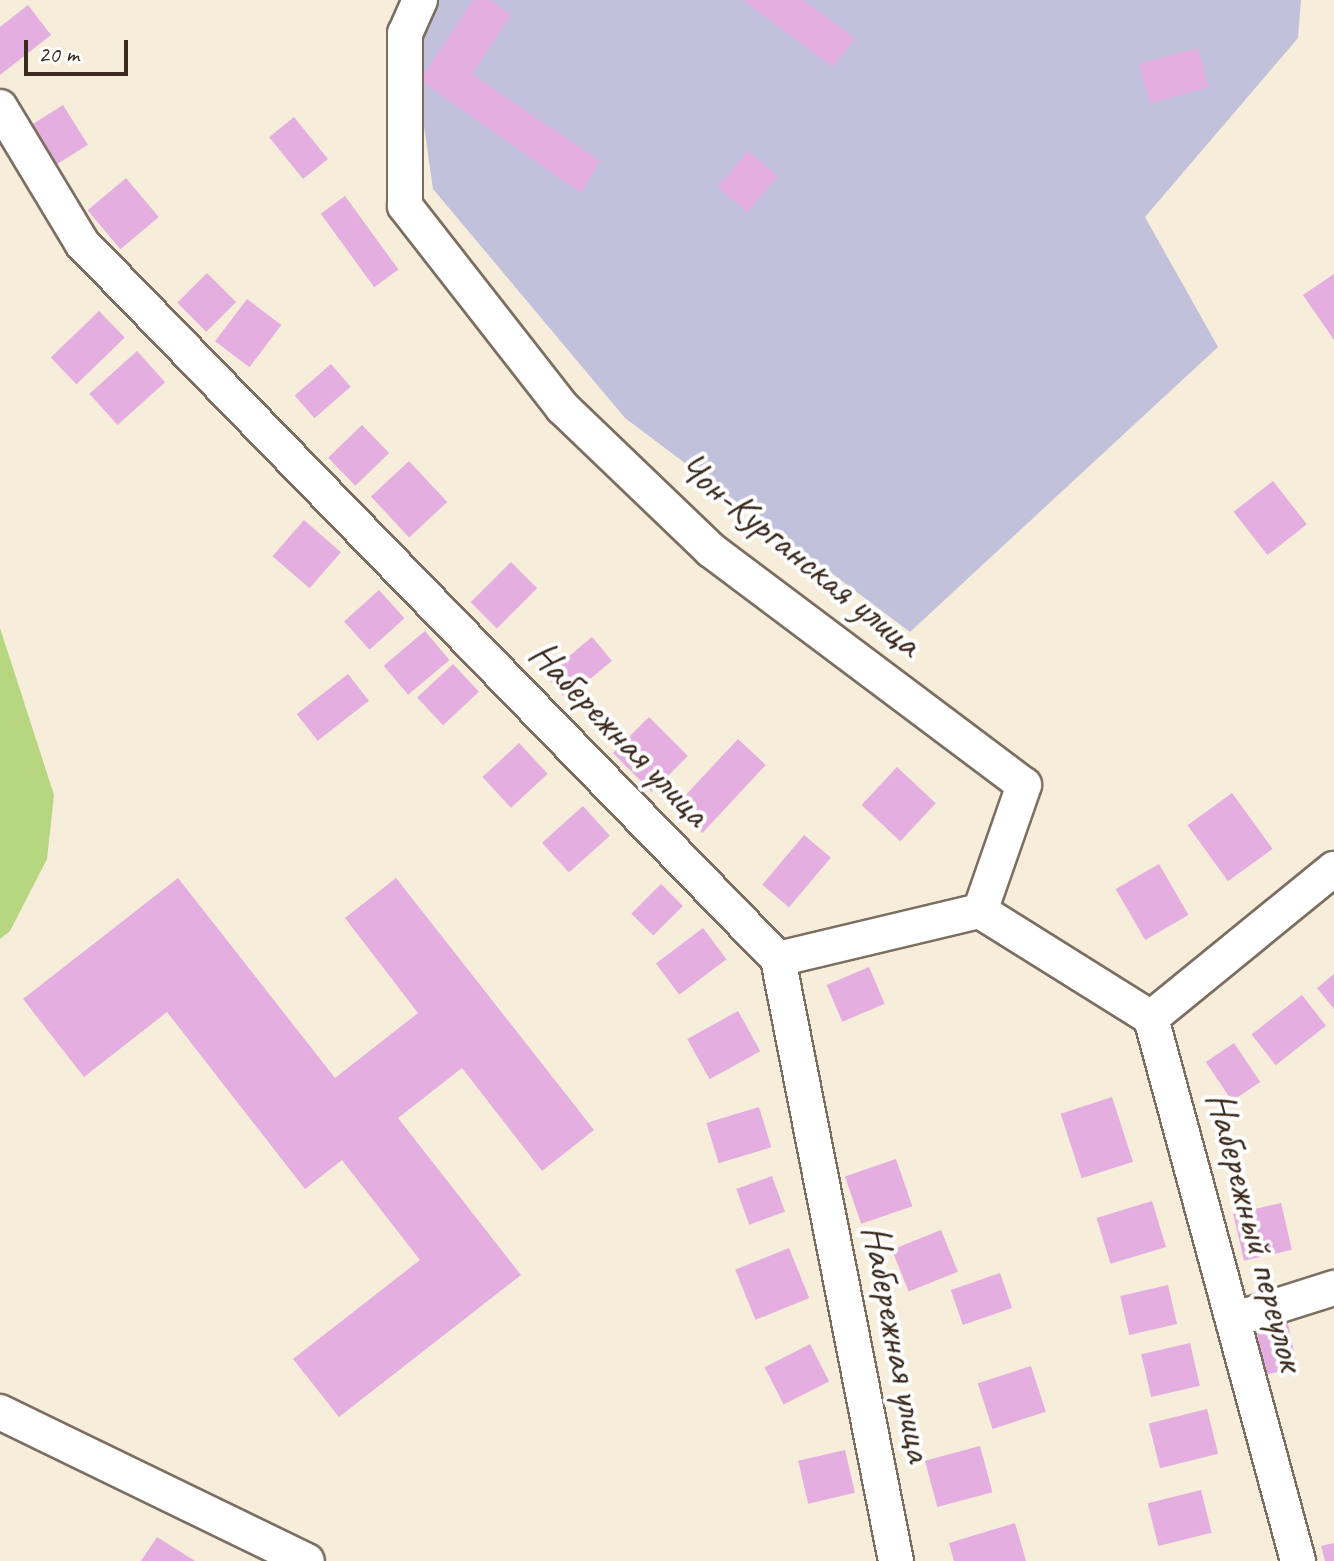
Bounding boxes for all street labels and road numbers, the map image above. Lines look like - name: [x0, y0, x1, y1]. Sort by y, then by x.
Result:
- street label: Чон-Курганская улица: [668, 441, 932, 667]
- street label: Набережная улица: [518, 628, 722, 838]
- street label: Набережный переулок: [1196, 1086, 1316, 1376]
- street label: Набережная улица: [851, 1218, 945, 1468]

